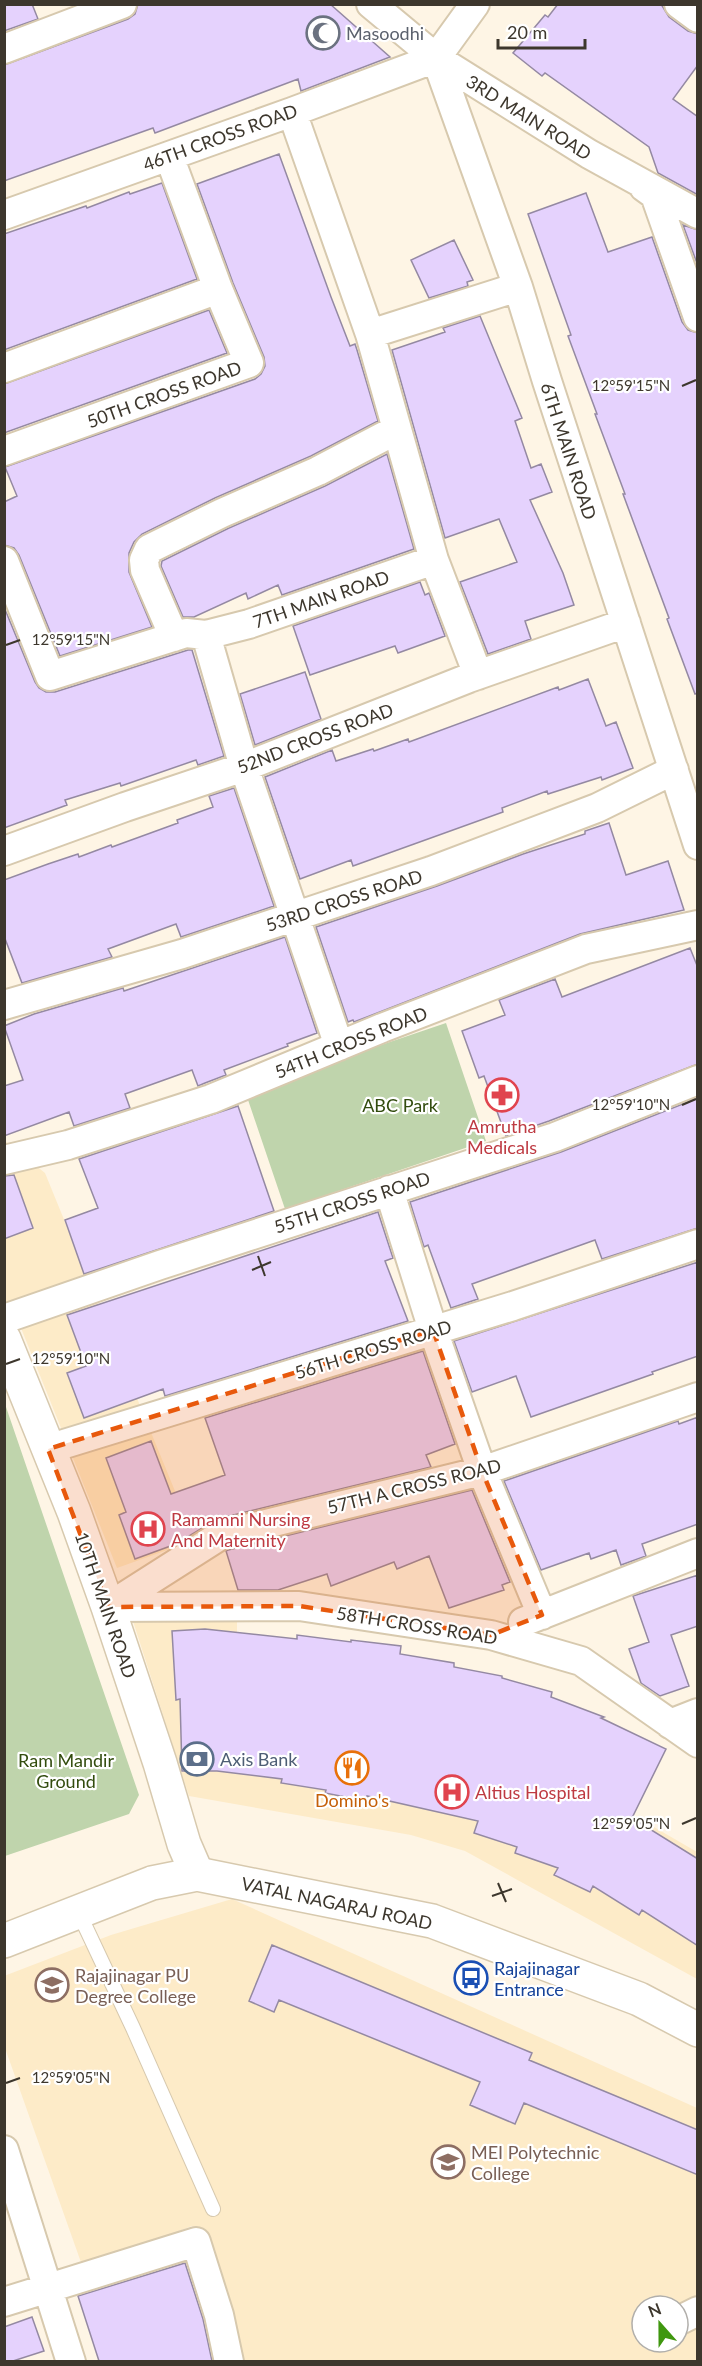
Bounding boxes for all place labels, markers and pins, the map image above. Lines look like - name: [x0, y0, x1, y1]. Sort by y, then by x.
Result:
- mosque icon: Masoodhi: [305, 15, 341, 51]
- place label: Masoodhi: [346, 22, 424, 44]
- pharmacy icon: Amrutha Medicals: [484, 1077, 520, 1113]
- place label: Amrutha Medicals: [467, 1115, 537, 1158]
- place label: Ramamni Nursing And Maternity: [171, 1508, 310, 1551]
- hospital icon: Ramamni Nursing And Maternity: [130, 1511, 166, 1547]
- bank icon: Axis Bank: [179, 1741, 215, 1777]
- place label: Axis Bank: [220, 1748, 298, 1770]
- restaurant icon: Domino's: [334, 1750, 370, 1786]
- hospital icon: Altius Hospital: [434, 1774, 470, 1810]
- place label: Altius Hospital: [475, 1781, 590, 1803]
- place label: Domino's: [315, 1789, 389, 1811]
- place label: Rajajinagar Entrance: [494, 1957, 580, 2000]
- bus stop icon: Rajajinagar Entrance: [453, 1960, 489, 1996]
- place label: Rajajinagar PU Degree College: [75, 1964, 196, 2007]
- school or university icon: Rajajinagar PU Degree College: [34, 1967, 70, 2003]
- place label: MEI Polytechnic College: [471, 2141, 600, 2184]
- school or university icon: MEI Polytechnic College: [430, 2144, 466, 2180]

